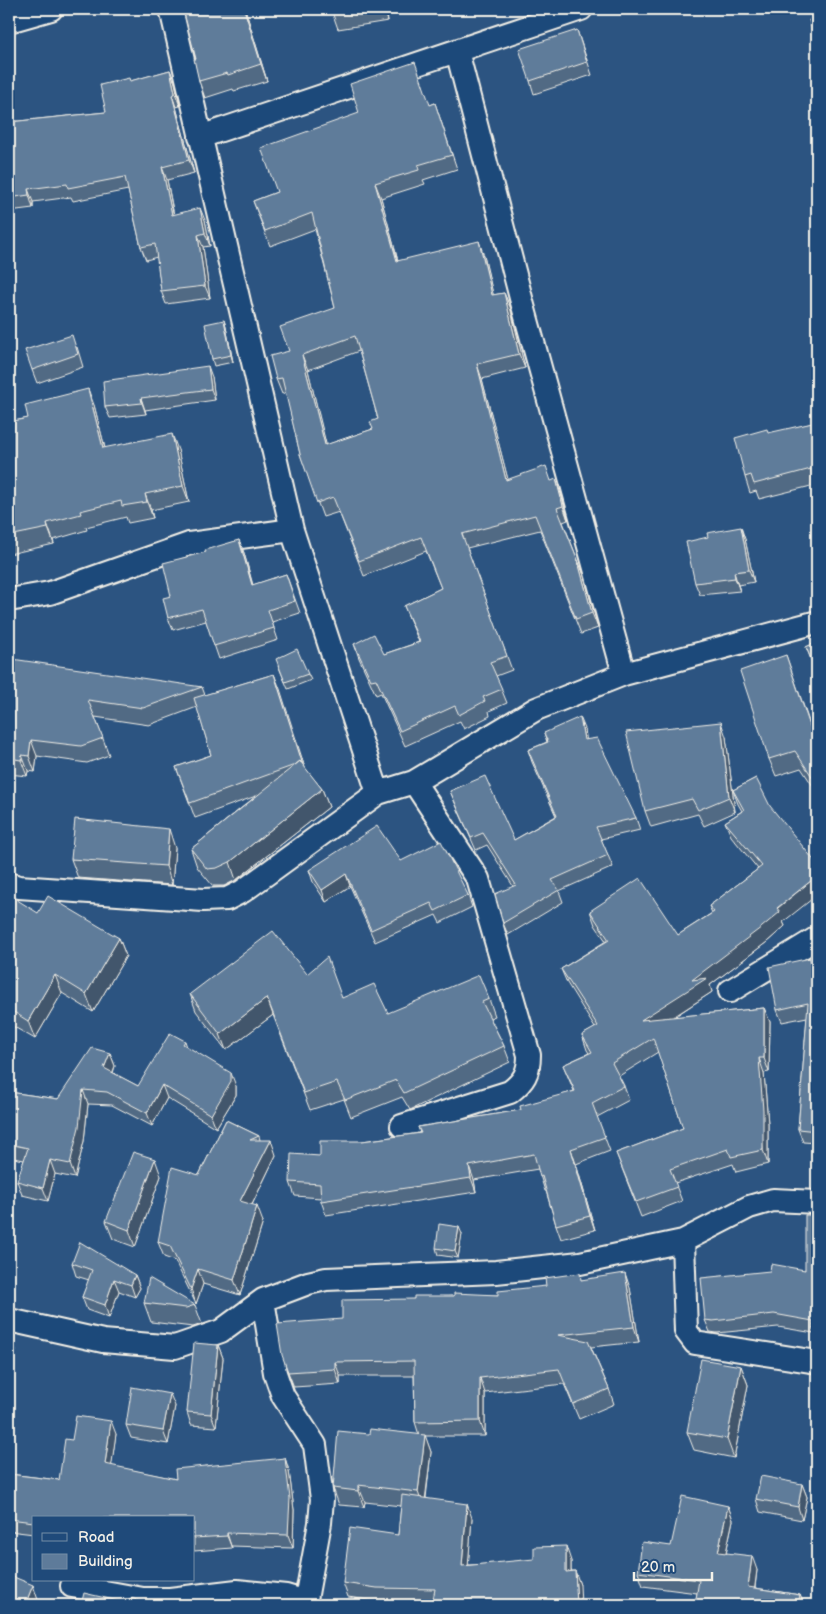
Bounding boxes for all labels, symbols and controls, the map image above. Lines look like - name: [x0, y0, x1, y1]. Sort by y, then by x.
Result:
- legend: [32, 1516, 195, 1582]
- text: Road: [78, 1528, 114, 1547]
- scale bar: [634, 1549, 711, 1581]
- text: Building: [78, 1552, 133, 1571]
- text: 20 m: [641, 1558, 675, 1577]

